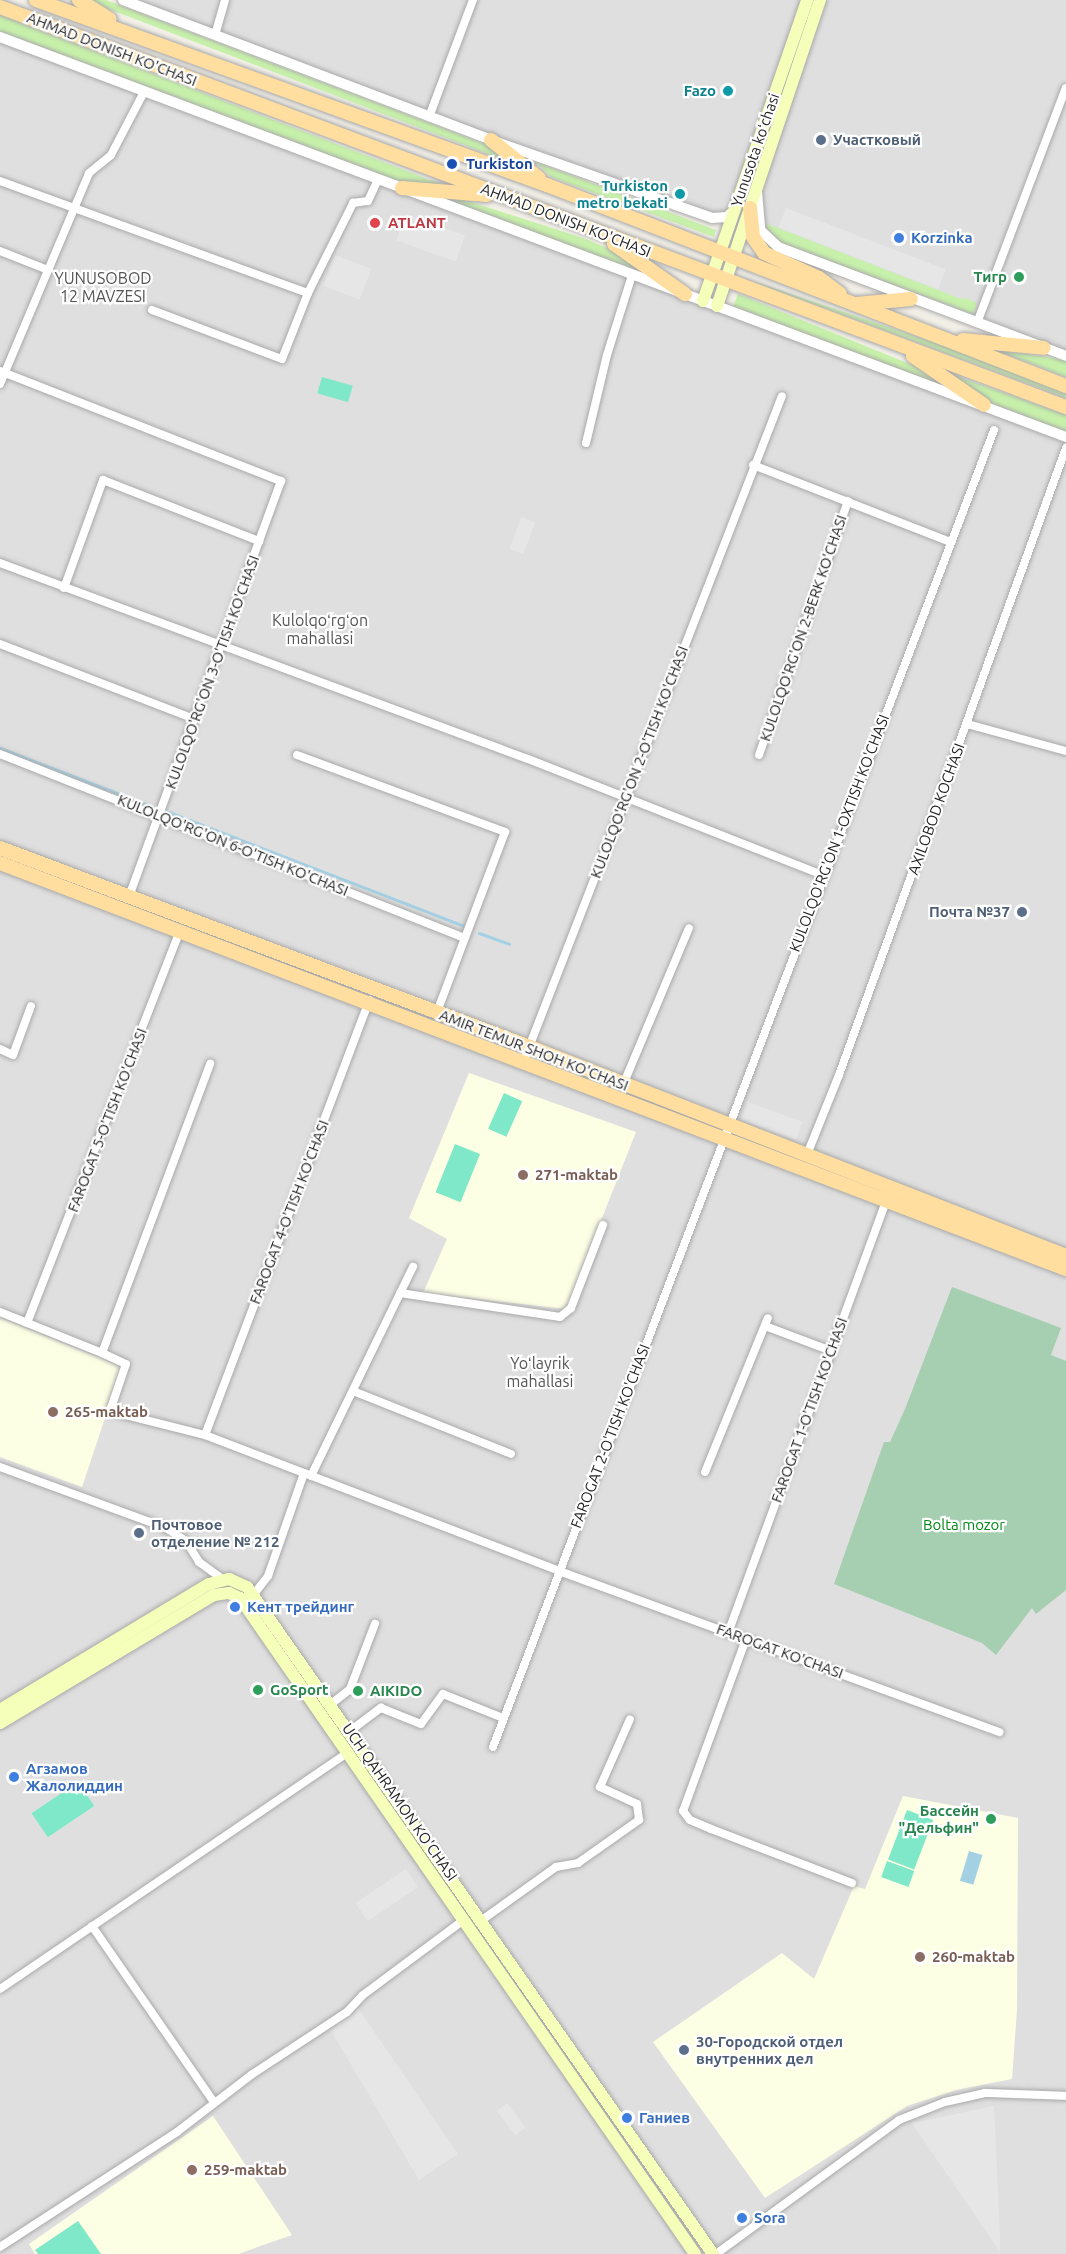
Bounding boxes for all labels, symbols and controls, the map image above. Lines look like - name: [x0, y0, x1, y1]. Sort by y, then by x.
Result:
- street label: AHMAD DONISH KO'CHASI: [25, 8, 199, 90]
- place label: Fazo: [684, 82, 716, 100]
- marker: Fazo: [721, 84, 735, 98]
- street label: Yunusota koʻchasi: [727, 91, 783, 209]
- place label: Участковый: [833, 131, 921, 149]
- marker: Участковый: [814, 133, 828, 147]
- marker: Turkiston: [443, 155, 461, 173]
- place label: Turkiston: [466, 155, 533, 173]
- place label: Turkiston metro bekati: [577, 176, 668, 211]
- street label: AHMAD DONISH KO'CHASI: [479, 179, 653, 261]
- marker: Turkiston metro bekati: [673, 187, 687, 201]
- marker: ATLANT: [366, 214, 384, 232]
- place label: ATLANT: [388, 214, 446, 232]
- place label: Korzinka: [911, 229, 973, 247]
- marker: Korzinka: [892, 231, 906, 245]
- district label: YUNUSOBOD 12 MAVZESI: [48, 268, 158, 306]
- place label: Тигр: [973, 268, 1007, 286]
- marker: Тигр: [1012, 270, 1026, 284]
- street label: KULOLQO'RG'ON 2-BERK KO'CHASI: [756, 513, 850, 743]
- street label: KULOLQO'RG'ON 3-O'TISH KO'CHASI: [161, 553, 263, 791]
- district label: Kulolqoʻrgʻon mahallasi: [272, 610, 368, 648]
- street label: KULOLQO'RG'ON 2-O'TISH KO'CHASI: [586, 643, 692, 881]
- street label: KULOLQO'RG'ON 1-OXTISH KO'CHASI: [785, 712, 893, 954]
- street label: AXILOBOD KOCHASI: [904, 741, 968, 877]
- street label: KULOLQO'RG'ON 6-O'TISH KO'CHASI: [115, 790, 351, 900]
- place label: Почта №37: [929, 903, 1010, 921]
- marker: Почта №37: [1015, 905, 1029, 919]
- street label: AMIR TEMUR SHOH KO'CHASI: [437, 1006, 631, 1094]
- street label: FAROGAT 5-O'TISH KO'CHASI: [64, 1026, 150, 1214]
- street label: FAROGAT 4-O'TISH KO'CHASI: [246, 1118, 332, 1306]
- place label: 271-maktab: [535, 1166, 618, 1184]
- marker: 271-maktab: [516, 1168, 530, 1182]
- street label: FAROGAT 1-O'TISH KO'CHASI: [767, 1315, 851, 1505]
- street label: FAROGAT 2-O'TISH KO'CHASI: [567, 1342, 653, 1530]
- district label: Yoʻlayrik mahallasi: [500, 1353, 580, 1391]
- place label: 265-maktab: [65, 1403, 148, 1421]
- marker: 265-maktab: [46, 1405, 60, 1419]
- place label: Почтовое отделение № 212: [151, 1515, 279, 1550]
- park label: Bolta mozor: [923, 1516, 1005, 1534]
- marker: Почтовое отделение № 212: [132, 1526, 146, 1540]
- place label: Кент трейдинг: [247, 1598, 354, 1616]
- marker: Кент трейдинг: [228, 1600, 242, 1614]
- street label: FAROGAT KO'CHASI: [714, 1620, 846, 1682]
- place label: GoSport: [270, 1681, 329, 1699]
- place label: AIKIDO: [370, 1682, 422, 1700]
- marker: GoSport: [251, 1683, 265, 1697]
- marker: AIKIDO: [351, 1684, 365, 1698]
- street label: UCH QAHRAMON KO'CHASI: [339, 1720, 461, 1884]
- place label: Агзамов Жалолиддин: [26, 1759, 123, 1794]
- marker: Агзамов Жалолиддин: [7, 1770, 21, 1784]
- place label: Бассейн "Дельфин": [899, 1801, 979, 1836]
- marker: Бассейн "Дельфин": [984, 1812, 998, 1826]
- place label: 260-maktab: [932, 1948, 1015, 1966]
- marker: 260-maktab: [913, 1950, 927, 1964]
- place label: 30-Городской отдел внутренних дел: [696, 2032, 843, 2067]
- marker: 30-Городской отдел внутренних дел: [677, 2043, 691, 2057]
- place label: Ганиев: [639, 2109, 690, 2127]
- marker: Ганиев: [620, 2111, 634, 2125]
- place label: 259-maktab: [204, 2161, 287, 2179]
- marker: 259-maktab: [185, 2163, 199, 2177]
- place label: Sora: [754, 2209, 786, 2227]
- marker: Sora: [735, 2211, 749, 2225]

